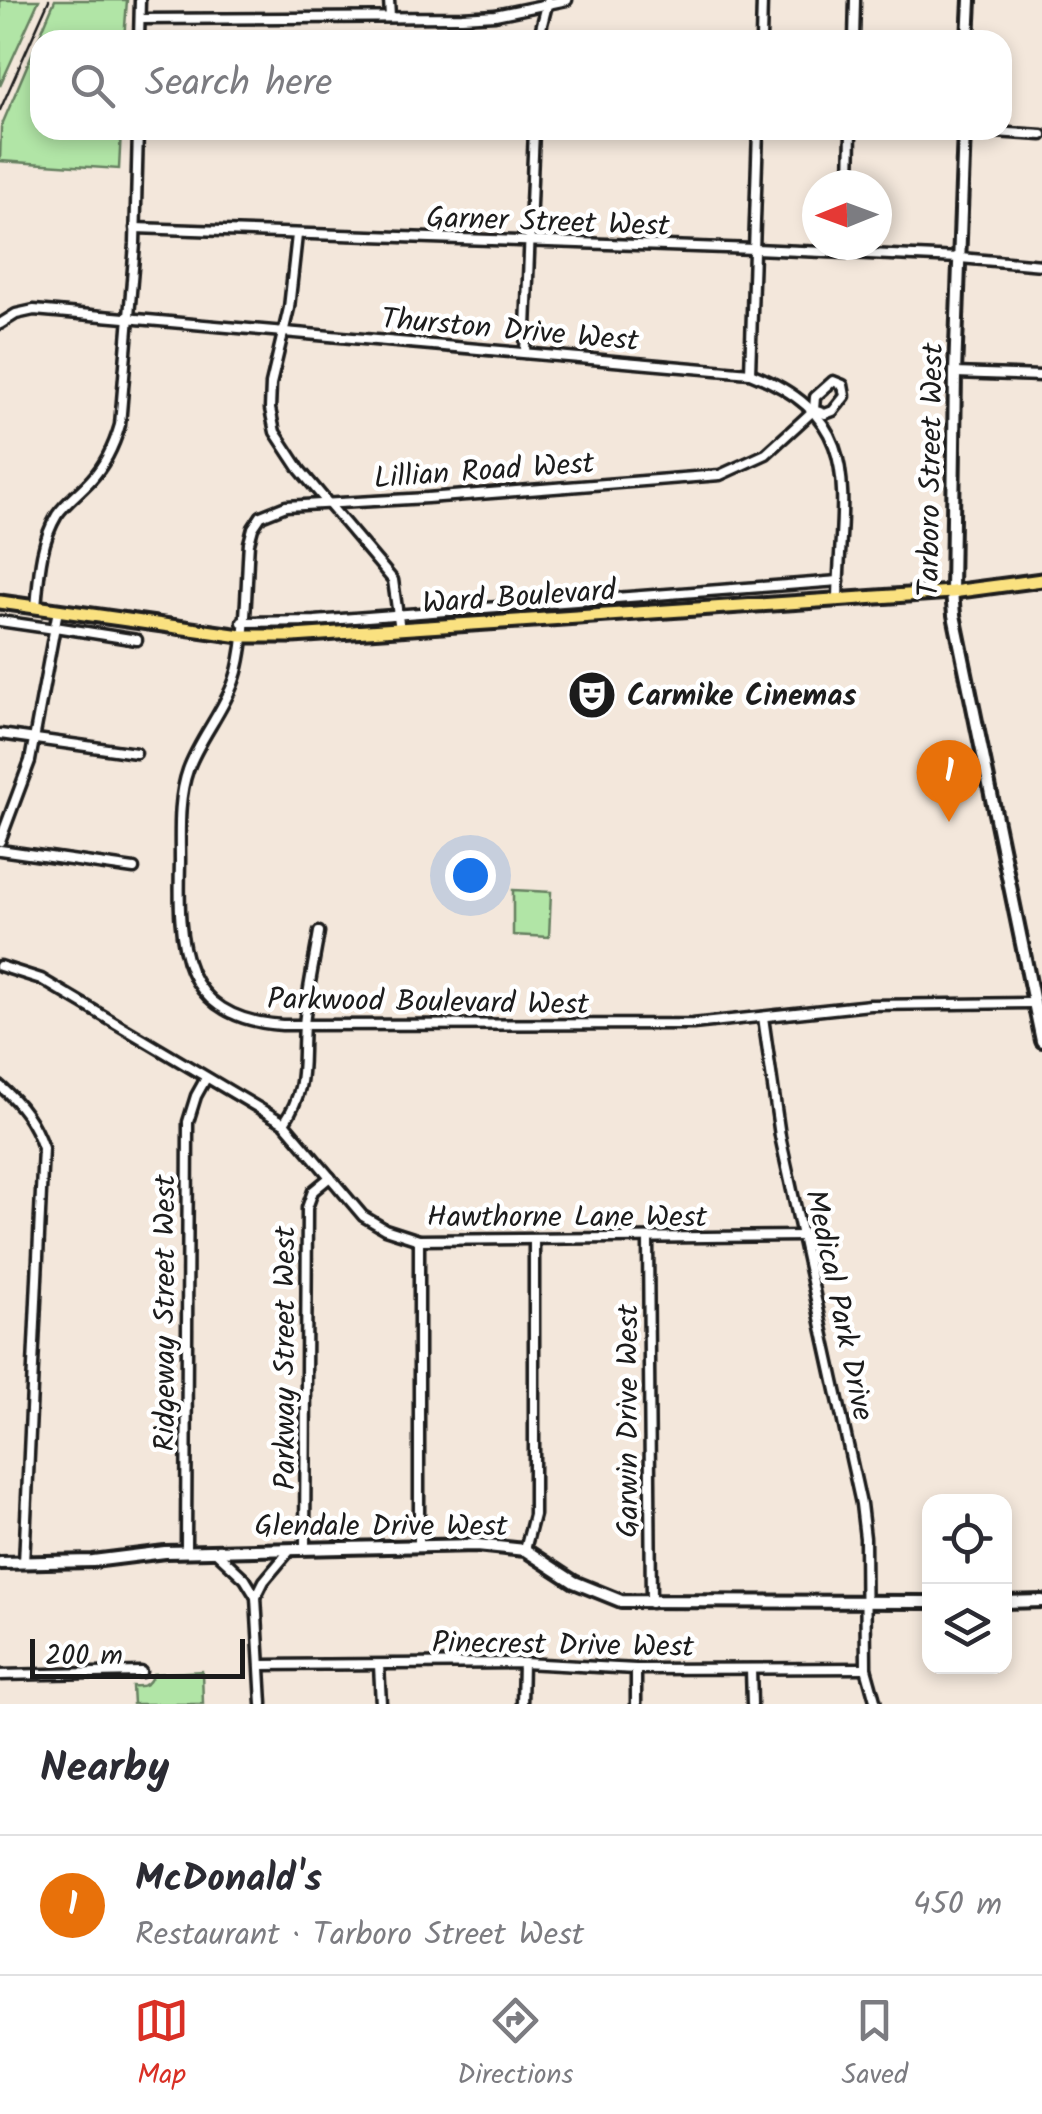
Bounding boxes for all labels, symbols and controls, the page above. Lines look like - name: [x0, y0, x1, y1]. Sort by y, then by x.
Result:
- search box: [30, 30, 1012, 140]
- text: Search here: [145, 55, 332, 115]
- icon: search: [65, 58, 120, 113]
- north arrow: [802, 170, 892, 260]
- street label: Garner Street West: [426, 195, 671, 251]
- street label: Thurston Drive West: [379, 296, 641, 366]
- street label: Tarboro Street West: [906, 342, 958, 598]
- street label: Lillian Road West: [372, 440, 596, 504]
- street label: Ward Boulevard: [421, 567, 619, 629]
- theatre icon: Carmike Cinemas: [566, 669, 618, 721]
- place label: Carmike Cinemas: [627, 673, 856, 721]
- pin: 1: [916, 740, 982, 822]
- your location: [445, 850, 496, 901]
- street label: Parkwood Boulevard West: [267, 976, 590, 1030]
- street label: Ridgeway Street West: [142, 1174, 190, 1452]
- street label: Medical Park Drive: [790, 1185, 886, 1425]
- street label: Hawthorne Lane West: [427, 1194, 708, 1242]
- street label: Parkway Street West: [262, 1226, 310, 1490]
- street label: Garwin Drive West: [605, 1304, 653, 1538]
- map controls: [922, 1494, 1012, 1674]
- button: locate: [922, 1494, 1012, 1584]
- street label: Glendale Drive West: [254, 1503, 508, 1551]
- button: layers: [922, 1584, 1012, 1674]
- street label: Pinecrest Drive West: [432, 1620, 695, 1672]
- scale bar: [30, 1634, 245, 1678]
- text: 200 m: [45, 1634, 123, 1679]
- text: Nearby: [40, 1736, 169, 1803]
- text: McDonald's: [135, 1850, 322, 1910]
- text: 1: [68, 1880, 77, 1931]
- text: 450 m: [913, 1880, 1002, 1931]
- text: Restaurant · Tarboro Street West: [135, 1910, 584, 1961]
- tab: Map: [134, 1993, 189, 2098]
- tab: Directions: [457, 1993, 573, 2098]
- tab: Saved: [842, 1993, 908, 2098]

